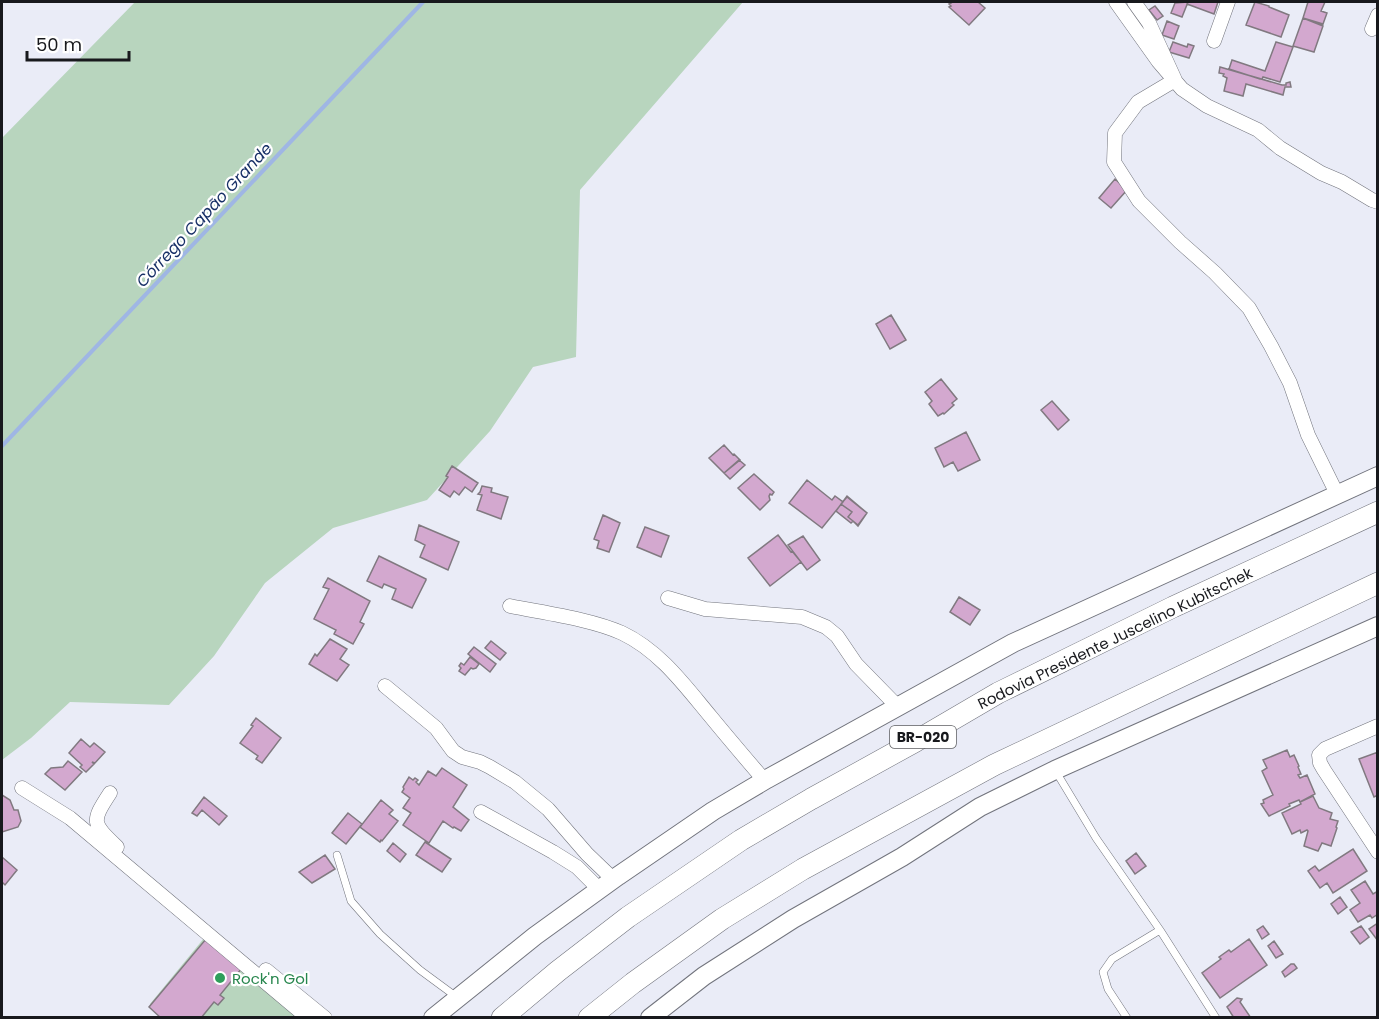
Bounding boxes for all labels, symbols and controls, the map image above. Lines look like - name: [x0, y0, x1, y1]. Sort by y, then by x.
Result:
- scale bar: [27, 24, 129, 62]
- text: 50 m: [36, 32, 82, 57]
- water label: Córrego Capão Grande: [131, 138, 277, 292]
- street label: Rodovia Presidente Juscelino Kubitschek: [974, 562, 1256, 714]
- road number: BR-020: [890, 726, 956, 748]
- place label: Rock'n Gol: [232, 968, 309, 989]
- marker: Rock'n Gol: [213, 971, 227, 985]

